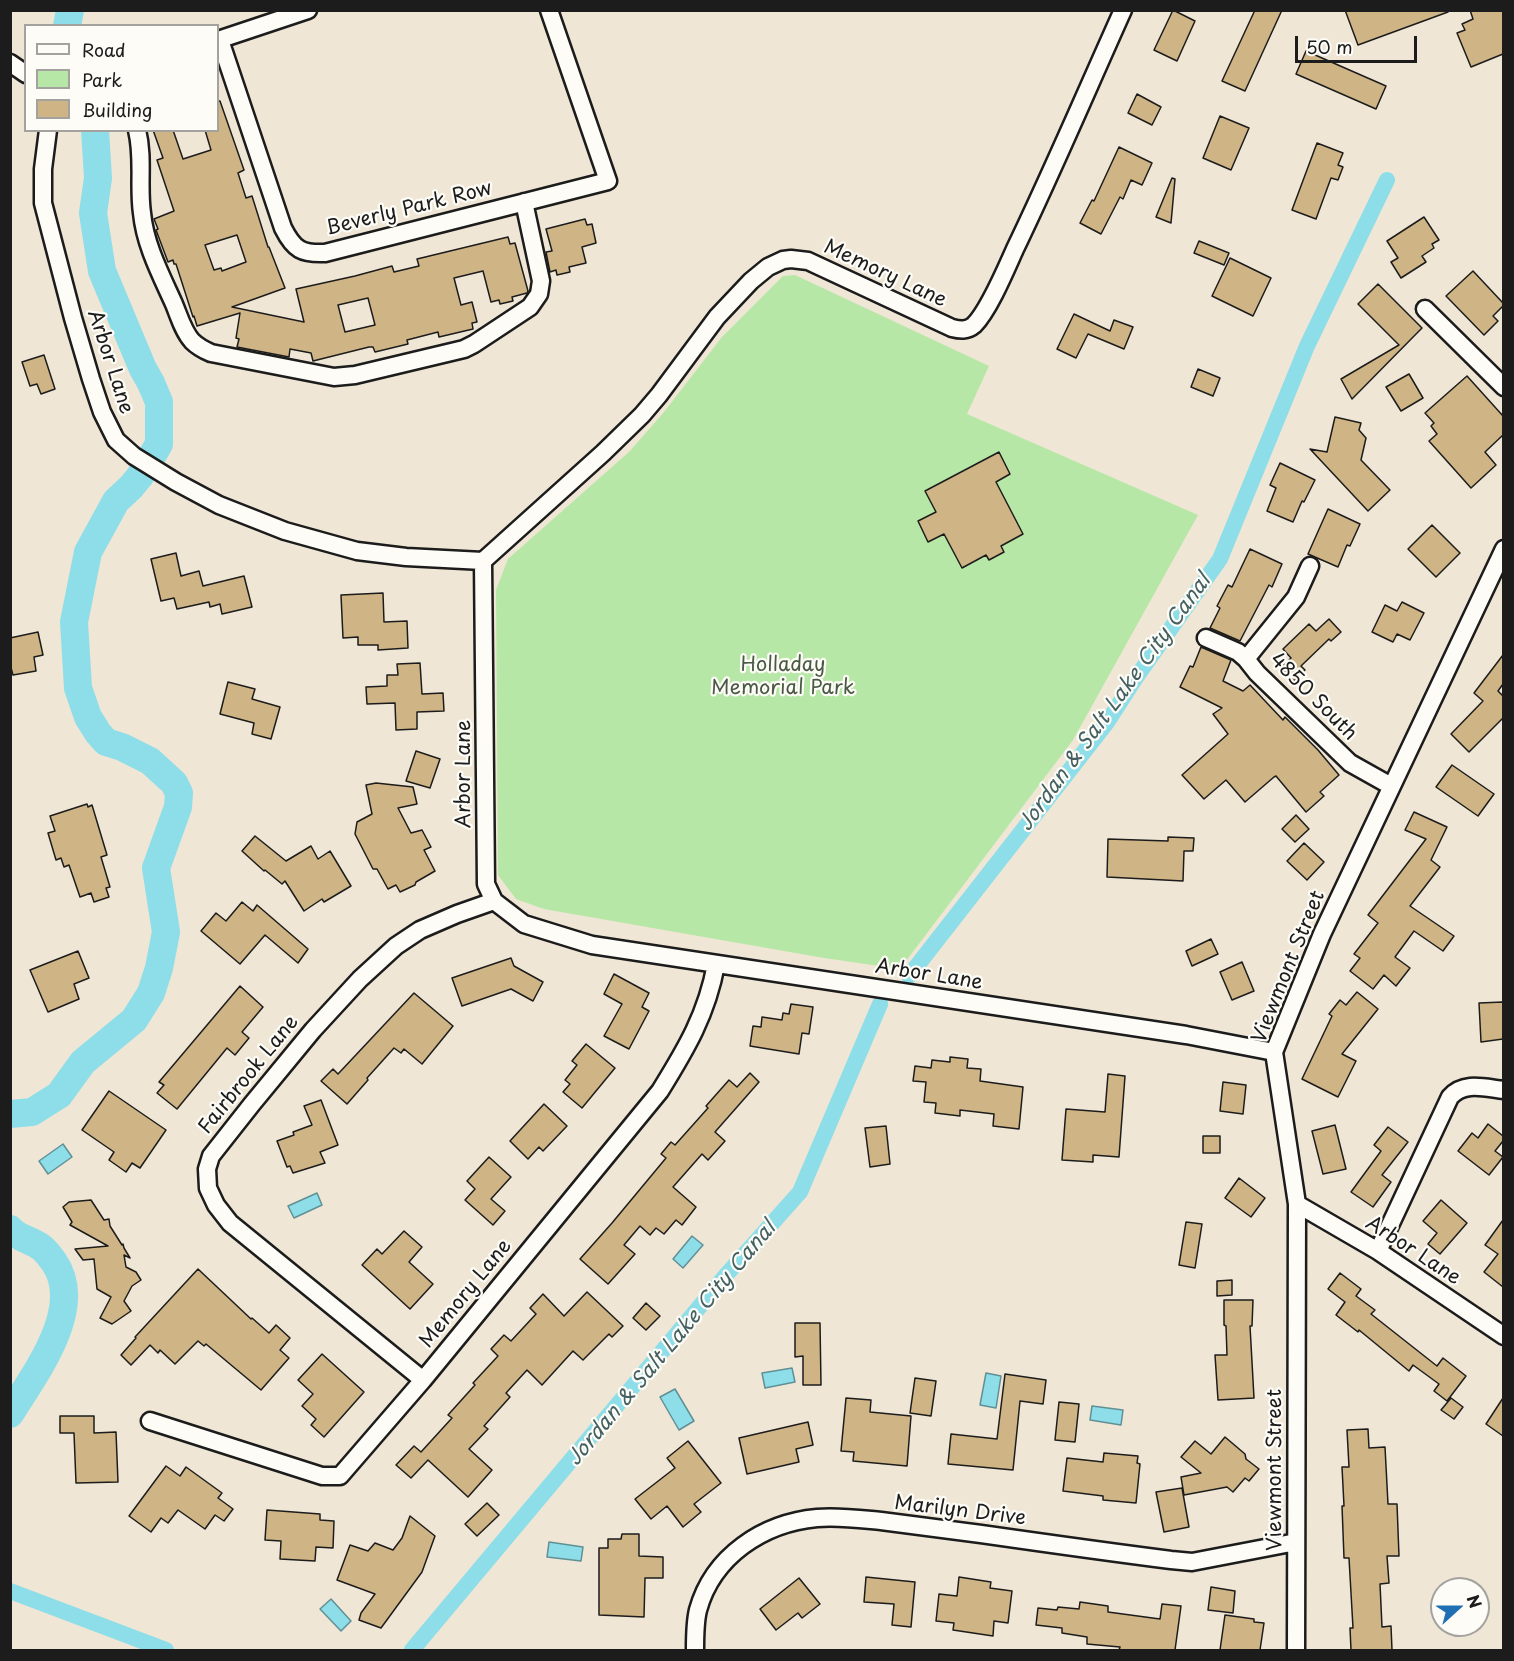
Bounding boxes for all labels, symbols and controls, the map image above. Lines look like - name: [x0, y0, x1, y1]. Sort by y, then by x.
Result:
- legend: [24, 24, 219, 132]
- scale bar: [1298, 24, 1420, 62]
- text: 50 m: [1306, 33, 1353, 60]
- text: Road: [82, 36, 126, 63]
- text: Park: [82, 66, 122, 93]
- text: Building: [82, 96, 152, 123]
- street label: Beverly Park Row: [324, 177, 494, 241]
- street label: Memory Lane: [820, 235, 950, 313]
- street label: Arbor Lane: [82, 307, 138, 417]
- water label: Jordan & Salt Lake City Canal: [1013, 570, 1217, 836]
- street label: 4850 South: [1264, 648, 1362, 746]
- park label: Holladay Memorial Park: [711, 653, 855, 700]
- street label: Arbor Lane: [452, 720, 476, 828]
- street label: Viewmont Street: [1248, 887, 1330, 1047]
- street label: Arbor Lane: [874, 955, 984, 995]
- street label: Fairbrook Lane: [194, 1011, 304, 1139]
- street label: Arbor Lane: [1361, 1211, 1465, 1291]
- water label: Jordan & Salt Lake City Canal: [562, 1217, 782, 1471]
- street label: Memory Lane: [415, 1235, 517, 1353]
- street label: Viewmont Street: [1263, 1389, 1287, 1551]
- street label: Marilyn Drive: [893, 1491, 1027, 1531]
- north arrow: [1430, 1577, 1490, 1637]
- text: N: [1461, 1591, 1488, 1611]

